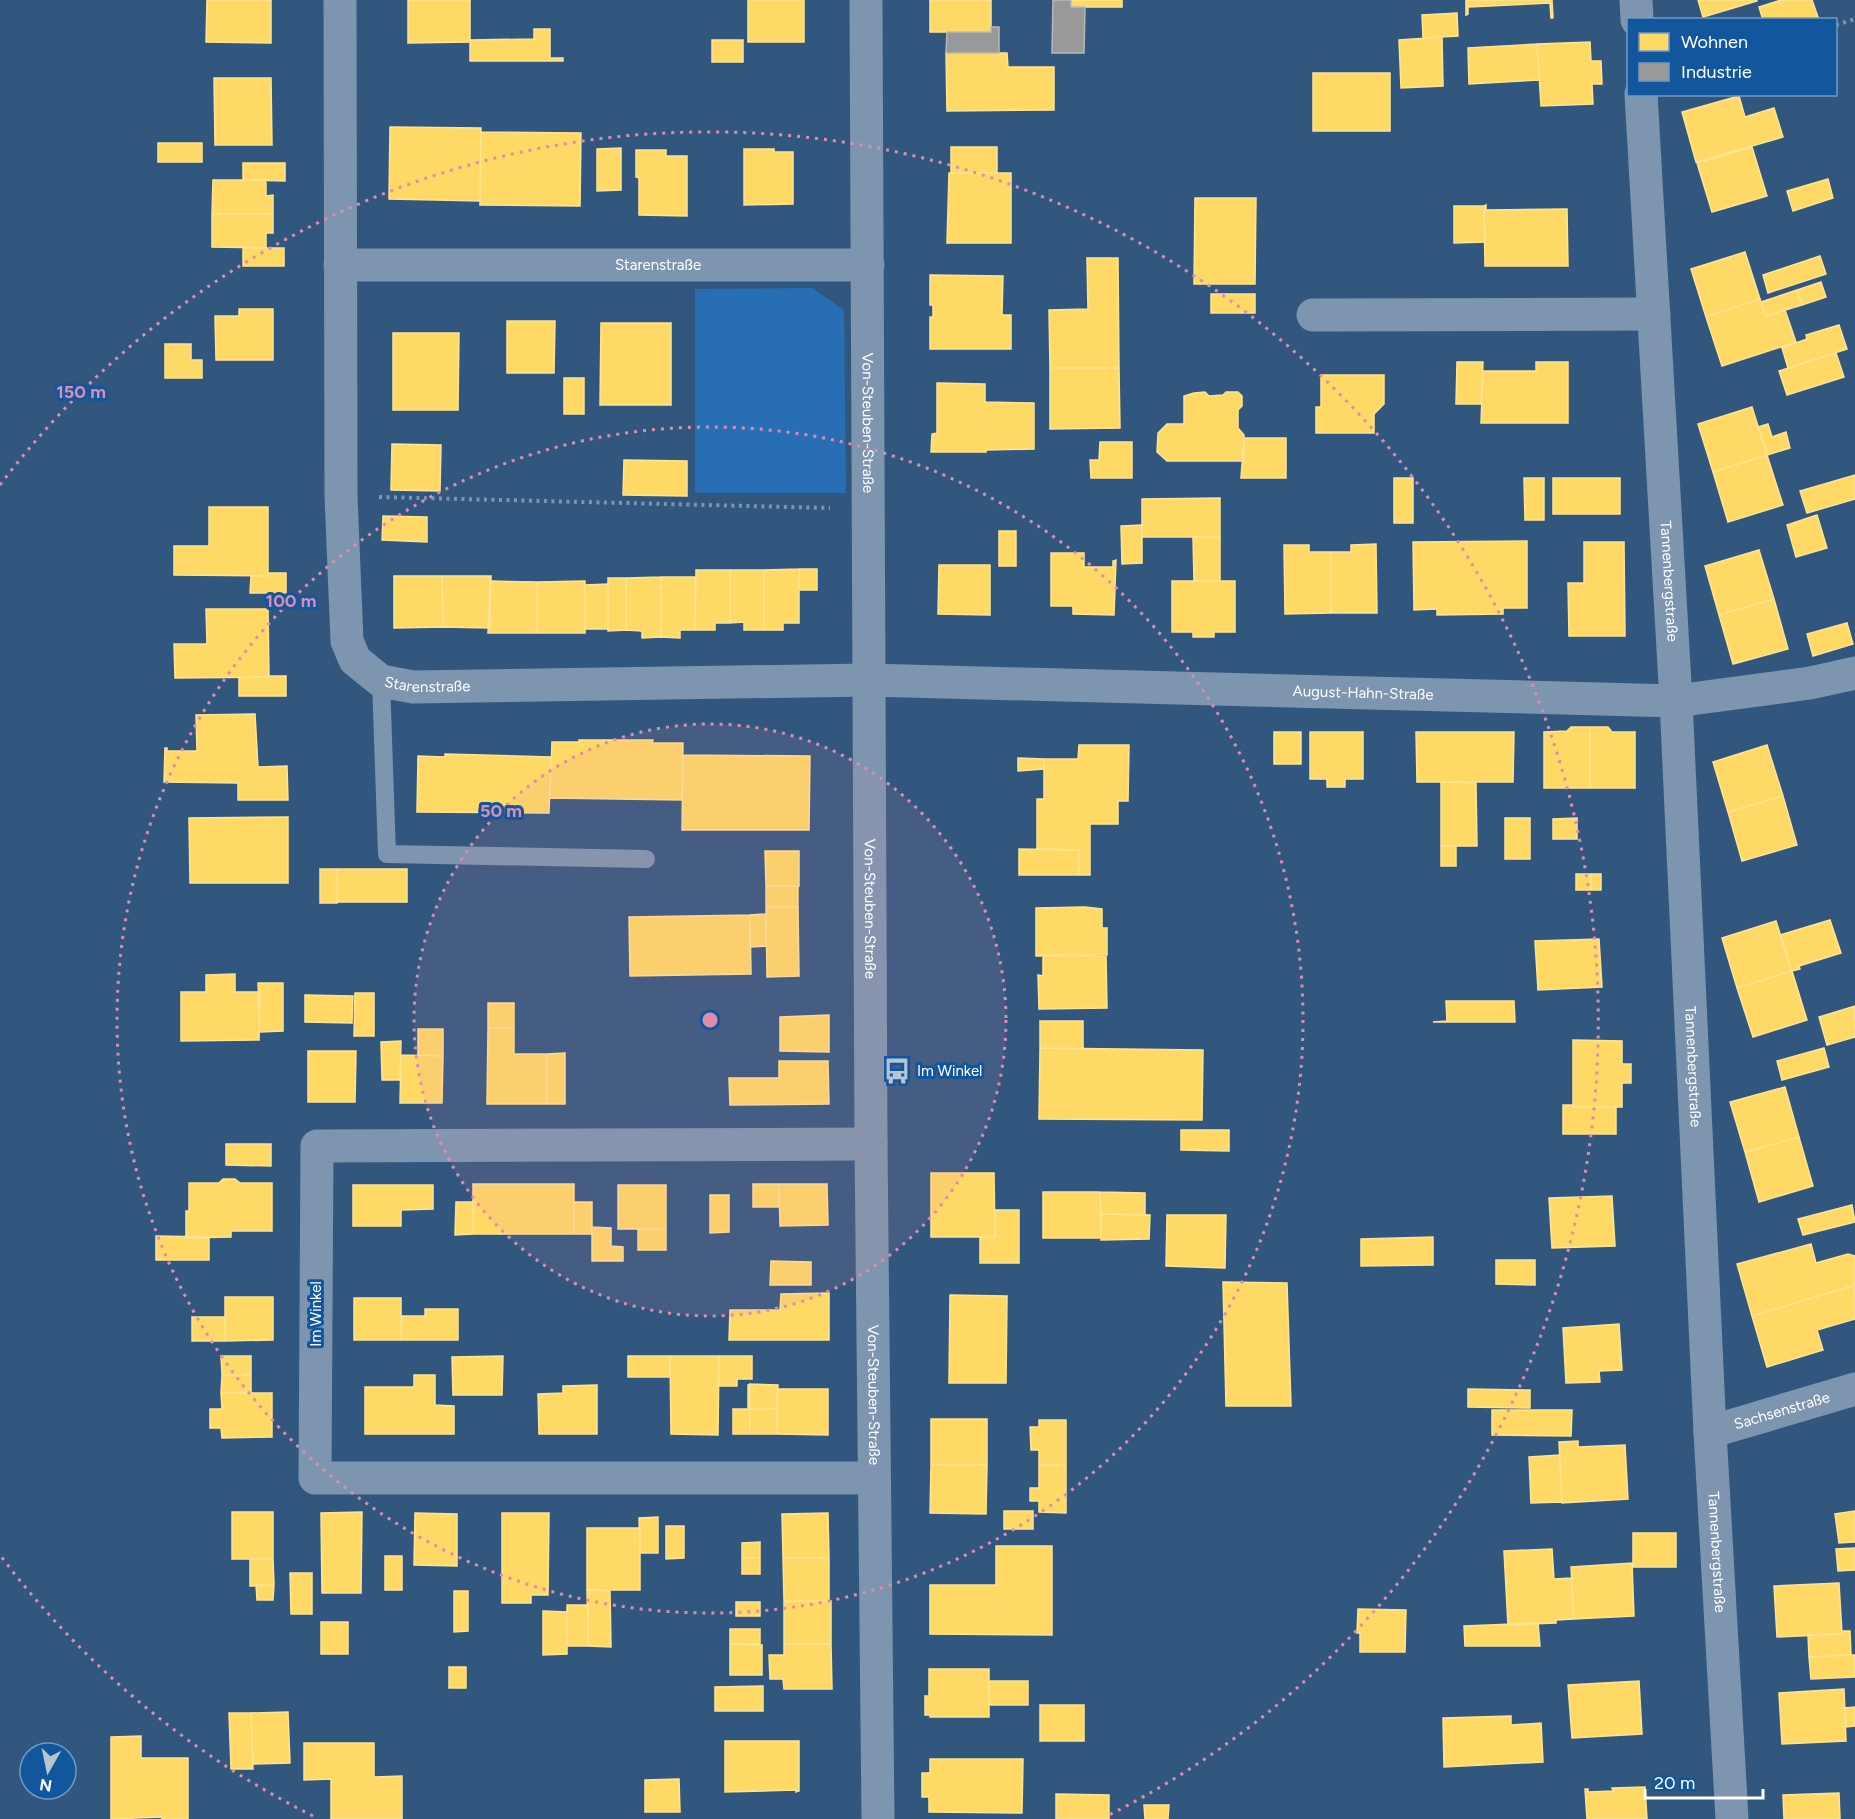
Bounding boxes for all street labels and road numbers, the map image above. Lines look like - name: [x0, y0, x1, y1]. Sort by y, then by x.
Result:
- street label: Starenstraße: [615, 256, 701, 274]
- street label: Von-Steuben-Straße: [859, 353, 877, 493]
- street label: Tannenbergstraße: [1657, 520, 1682, 642]
- street label: Starenstraße: [383, 673, 471, 696]
- street label: August-Hahn-Straße: [1292, 682, 1434, 704]
- street label: Von-Steuben-Straße: [861, 839, 879, 979]
- street label: Tannenbergstraße: [1681, 1006, 1705, 1128]
- street label: Im Winkel: [307, 1281, 325, 1347]
- street label: Von-Steuben-Straße: [864, 1325, 883, 1465]
- street label: Sachsenstraße: [1732, 1388, 1832, 1433]
- street label: Tannenbergstraße: [1704, 1491, 1729, 1613]

